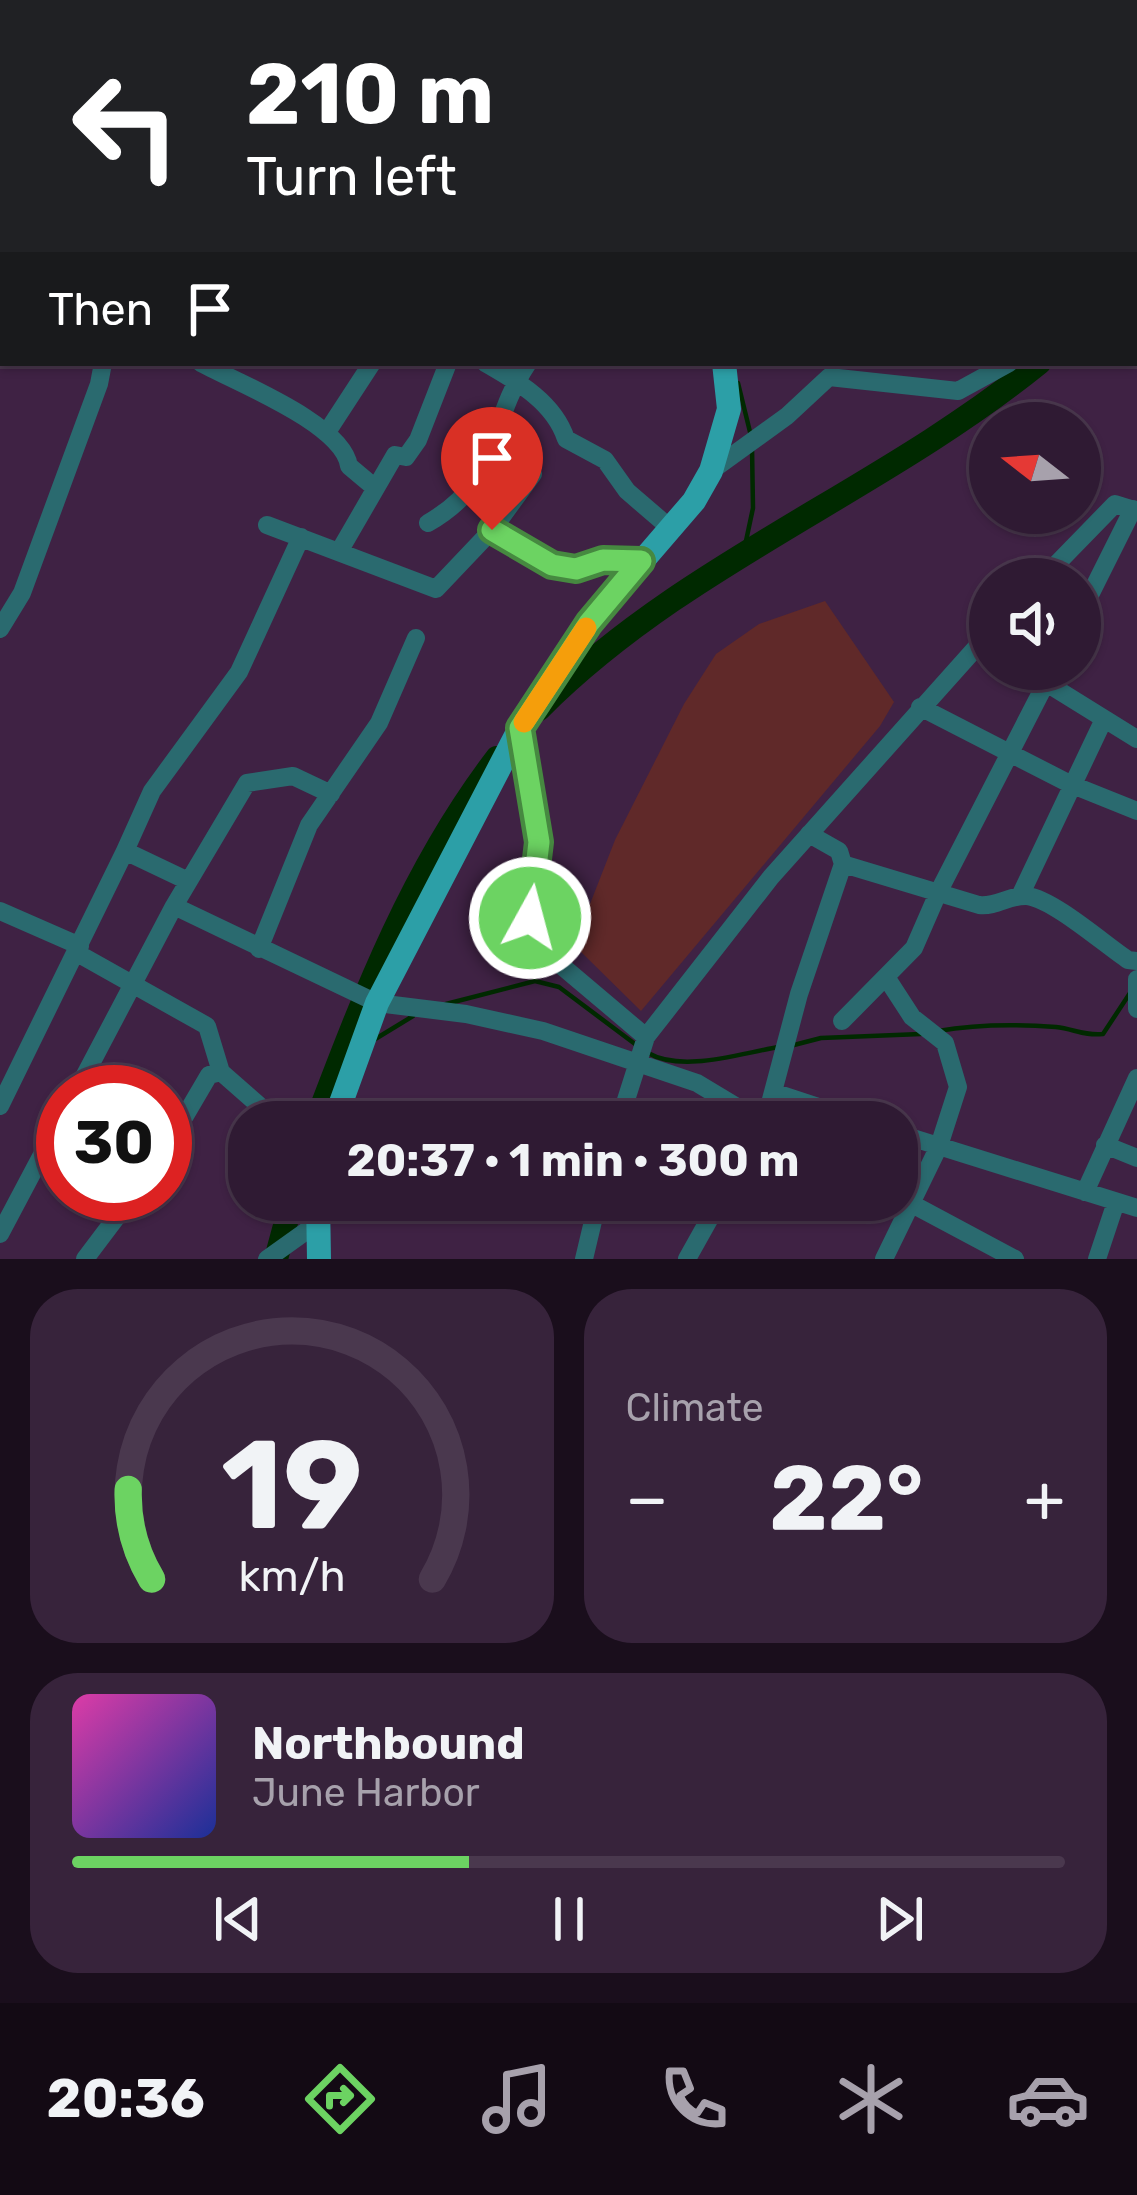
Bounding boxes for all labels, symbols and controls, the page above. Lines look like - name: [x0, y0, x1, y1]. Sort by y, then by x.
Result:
- text: 210 m: [246, 44, 494, 144]
- icon: left: [48, 48, 204, 204]
- text: Turn left: [246, 145, 457, 209]
- icon: arrive: [177, 276, 243, 342]
- text: Then: [48, 283, 153, 336]
- north arrow: [969, 402, 1101, 534]
- map controls: [969, 402, 1101, 690]
- pin: [441, 407, 543, 530]
- icon: arrive: [459, 425, 525, 491]
- button: sound: [969, 558, 1101, 690]
- position arrow: [467, 855, 593, 981]
- speed limit sign: 30: [36, 1065, 192, 1221]
- text: 20:37 · 1 min · 300 m: [346, 1134, 800, 1187]
- text: Climate: [626, 1385, 764, 1431]
- text: 19: [221, 1411, 363, 1559]
- text: 22°: [769, 1445, 923, 1552]
- text: −: [626, 1459, 668, 1538]
- text: +: [1024, 1459, 1065, 1538]
- text: km/h: [238, 1551, 345, 1602]
- text: Northbound: [252, 1717, 525, 1770]
- text: June Harbor: [252, 1770, 480, 1816]
- icon: previous: [205, 1886, 271, 1952]
- icon: pause: [536, 1886, 602, 1952]
- icon: next: [867, 1886, 933, 1952]
- icon: directions: [298, 2057, 382, 2141]
- icon: music: [475, 2057, 559, 2141]
- icon: phone: [652, 2057, 736, 2141]
- icon: climate: [829, 2057, 913, 2141]
- icon: car: [1006, 2057, 1090, 2141]
- text: 20:36: [47, 2067, 205, 2131]

